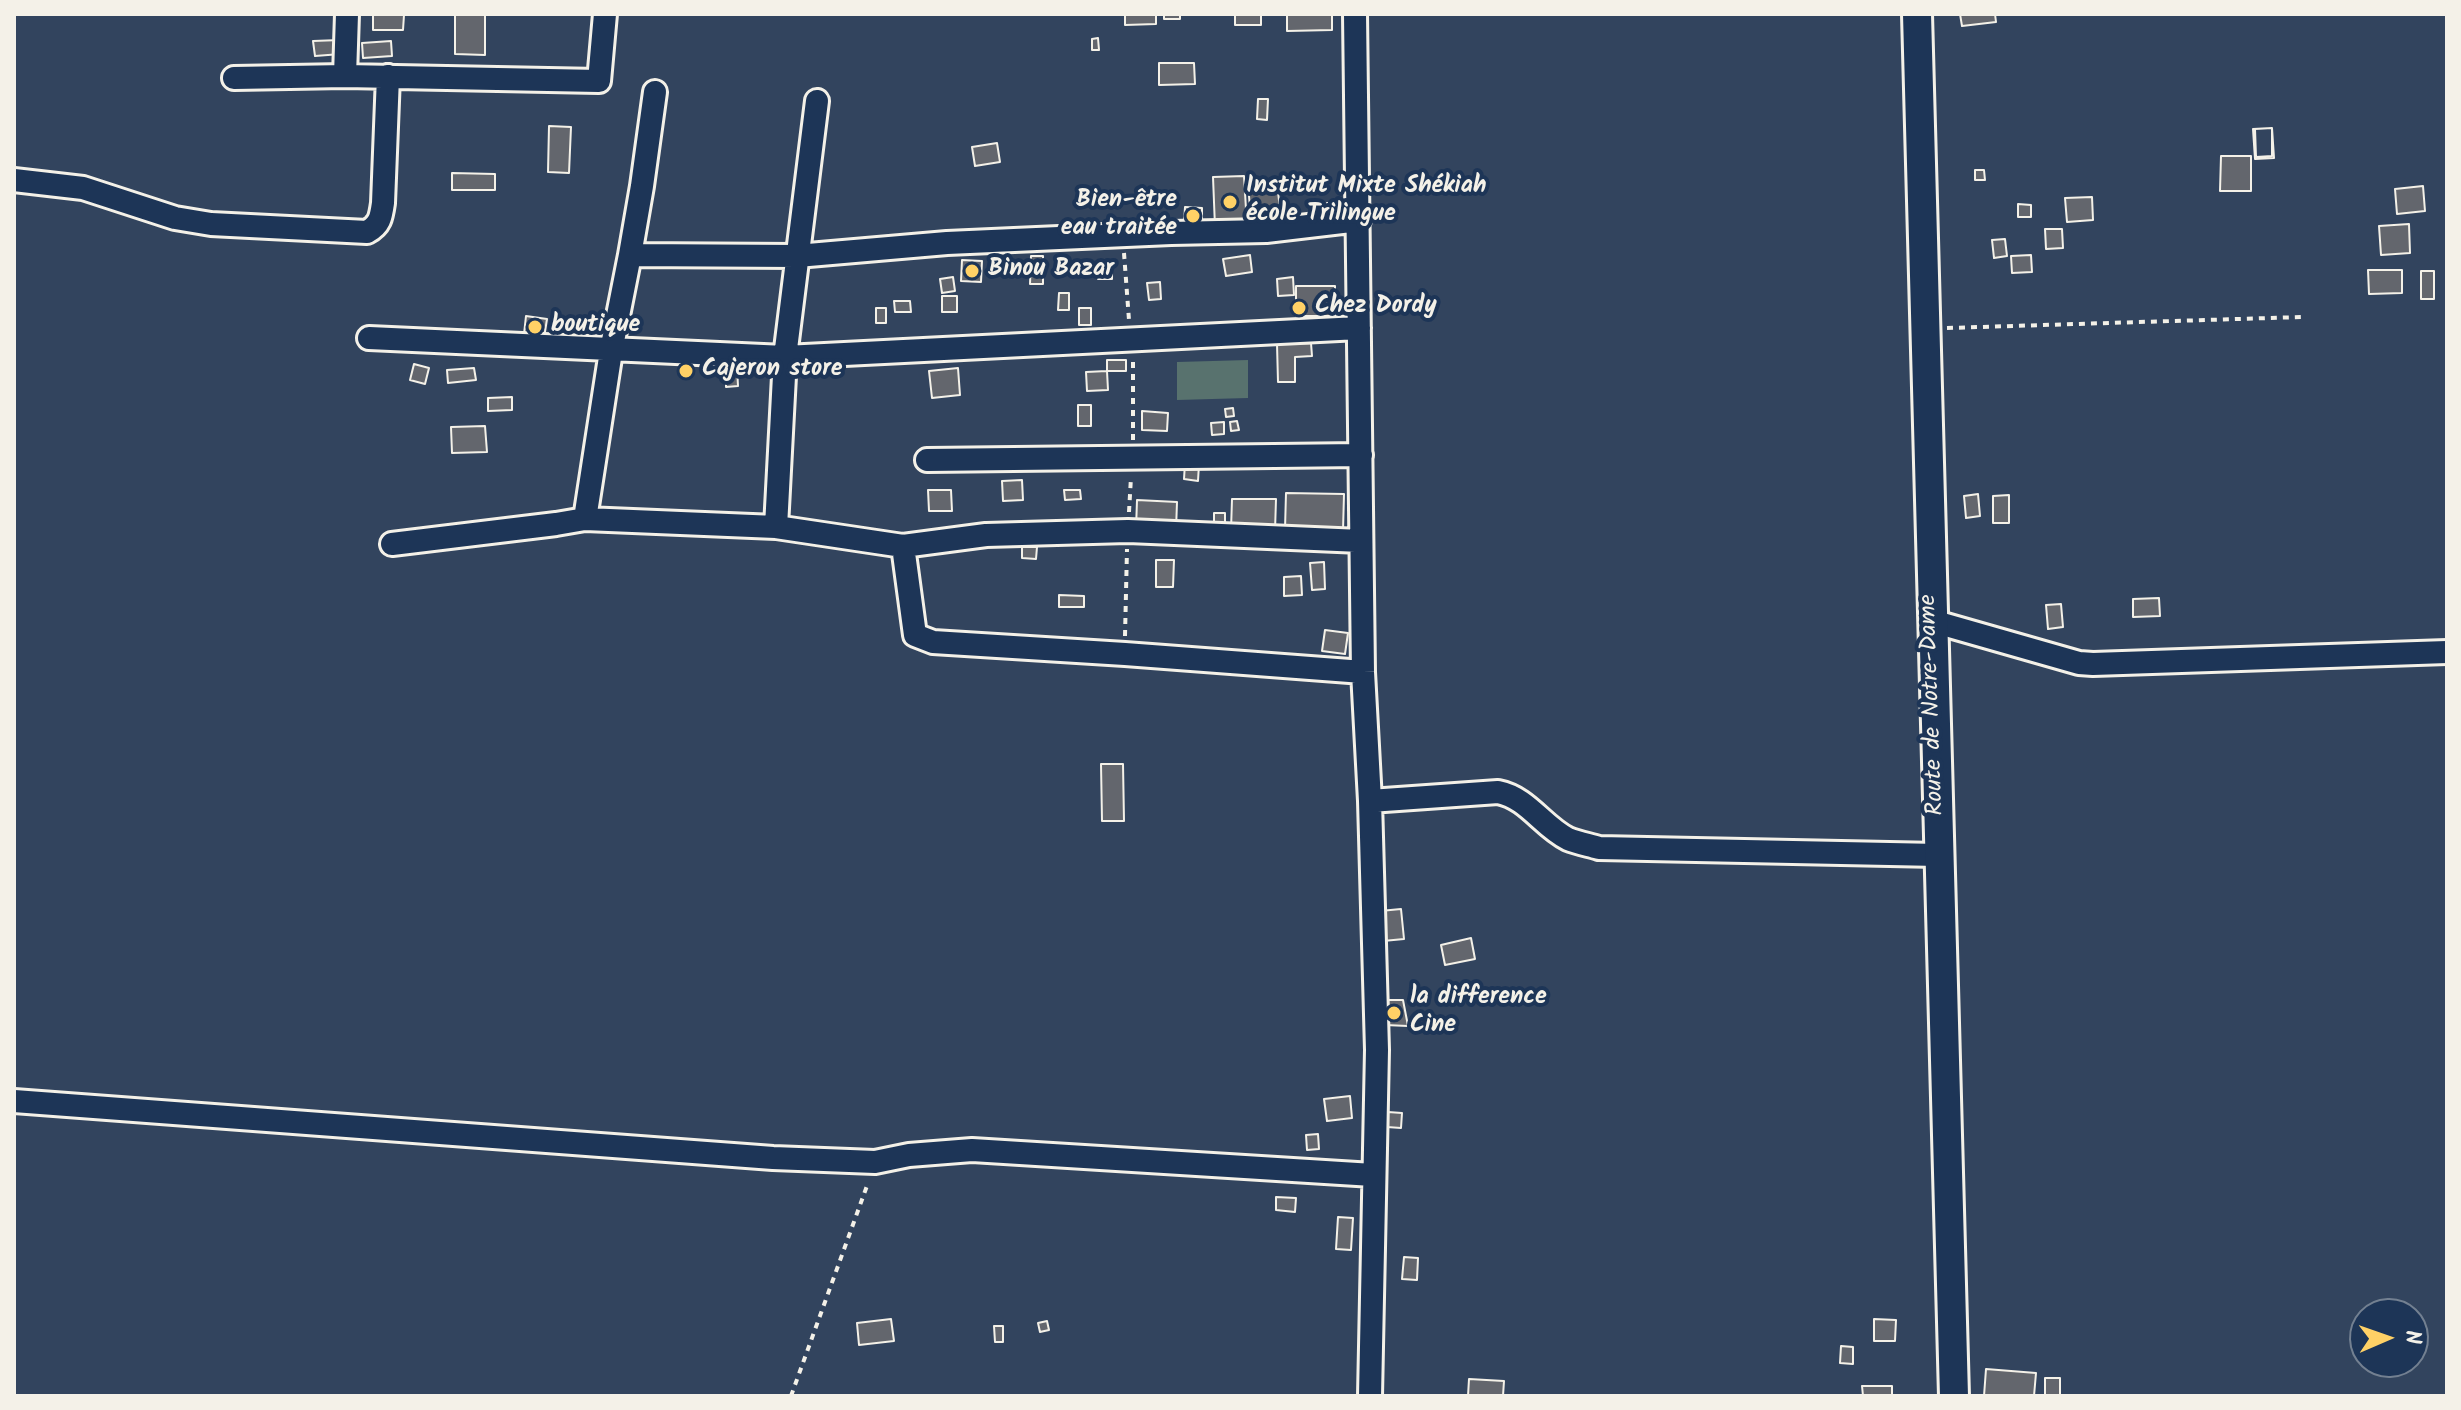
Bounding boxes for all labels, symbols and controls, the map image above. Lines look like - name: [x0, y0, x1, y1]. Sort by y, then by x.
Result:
- place label: Institut Mixte Shékiah école Trilingue: [1246, 174, 1487, 230]
- place label: Bien-être eau traitée: [1061, 188, 1177, 244]
- marker: Institut Mixte Shékiah école Trilingue: [1221, 193, 1239, 211]
- marker: Bien-être eau traitée: [1184, 207, 1202, 225]
- place label: Binou Bazar: [988, 257, 1114, 285]
- marker: Binou Bazar: [963, 262, 981, 280]
- place label: Chez Dordy: [1315, 294, 1437, 322]
- marker: Chez Dordy: [1290, 299, 1308, 317]
- place label: boutique: [551, 313, 640, 341]
- marker: boutique: [526, 318, 544, 336]
- place label: Cajeron store: [702, 357, 843, 385]
- marker: Cajeron store: [677, 362, 695, 380]
- street label: Route de Notre-Dame: [1916, 594, 1952, 816]
- place label: la difference Cine: [1410, 985, 1547, 1041]
- marker: la difference Cine: [1385, 1004, 1403, 1022]
- north arrow: [2349, 1298, 2429, 1378]
- text: N: [2394, 1330, 2429, 1345]

